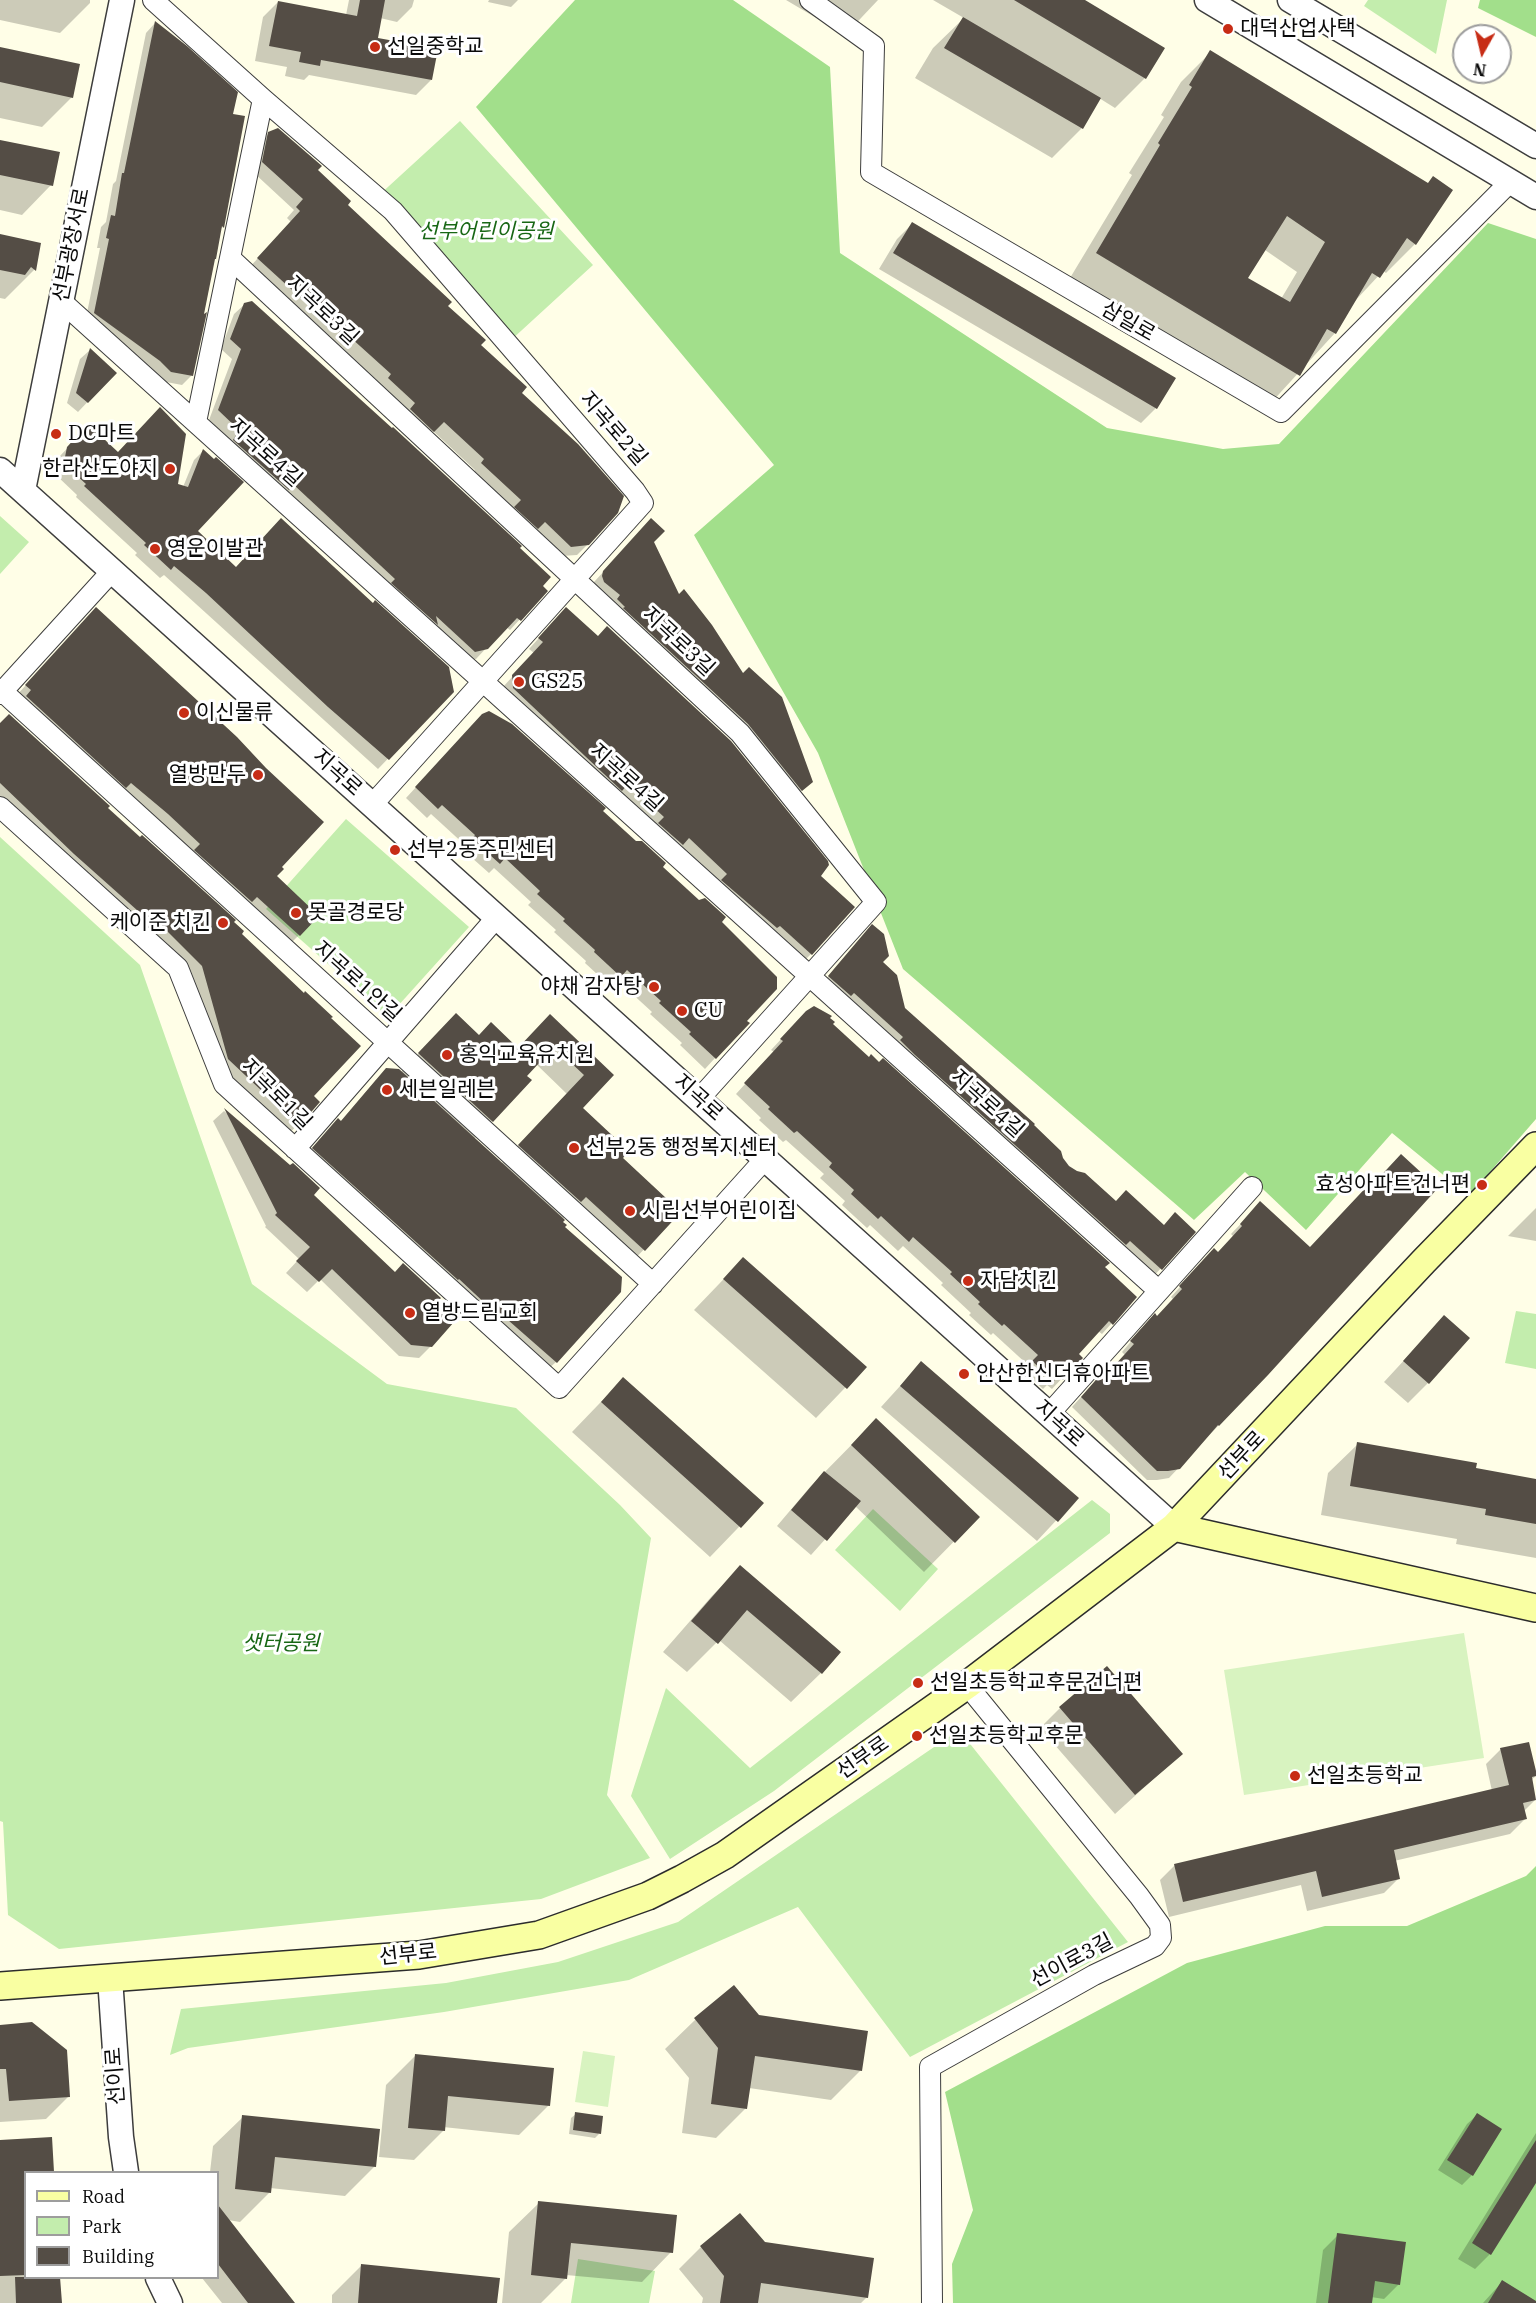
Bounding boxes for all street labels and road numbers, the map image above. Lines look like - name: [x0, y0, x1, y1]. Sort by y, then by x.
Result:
- street label: 선부광장서로: [49, 186, 95, 304]
- street label: 지곡로3길: [281, 271, 363, 351]
- street label: 삼일로: [1097, 297, 1159, 347]
- street label: 지곡로2길: [574, 387, 652, 471]
- street label: 지곡로4길: [223, 414, 307, 492]
- street label: 지곡로3길: [637, 602, 719, 682]
- street label: 지곡로4길: [584, 739, 668, 817]
- street label: 지곡로: [307, 744, 367, 802]
- street label: 지곡로1안길: [308, 936, 406, 1028]
- street label: 지곡로1길: [235, 1054, 317, 1136]
- street label: 지곡로4길: [945, 1065, 1029, 1143]
- street label: 지곡로: [668, 1069, 728, 1127]
- street label: 지곡로: [1029, 1395, 1089, 1453]
- street label: 선부로: [1213, 1426, 1271, 1486]
- street label: 선부로: [832, 1731, 894, 1785]
- street label: 선이로3길: [1026, 1929, 1118, 1993]
- street label: 선부로: [378, 1939, 438, 1971]
- street label: 선이로: [101, 2046, 131, 2106]

